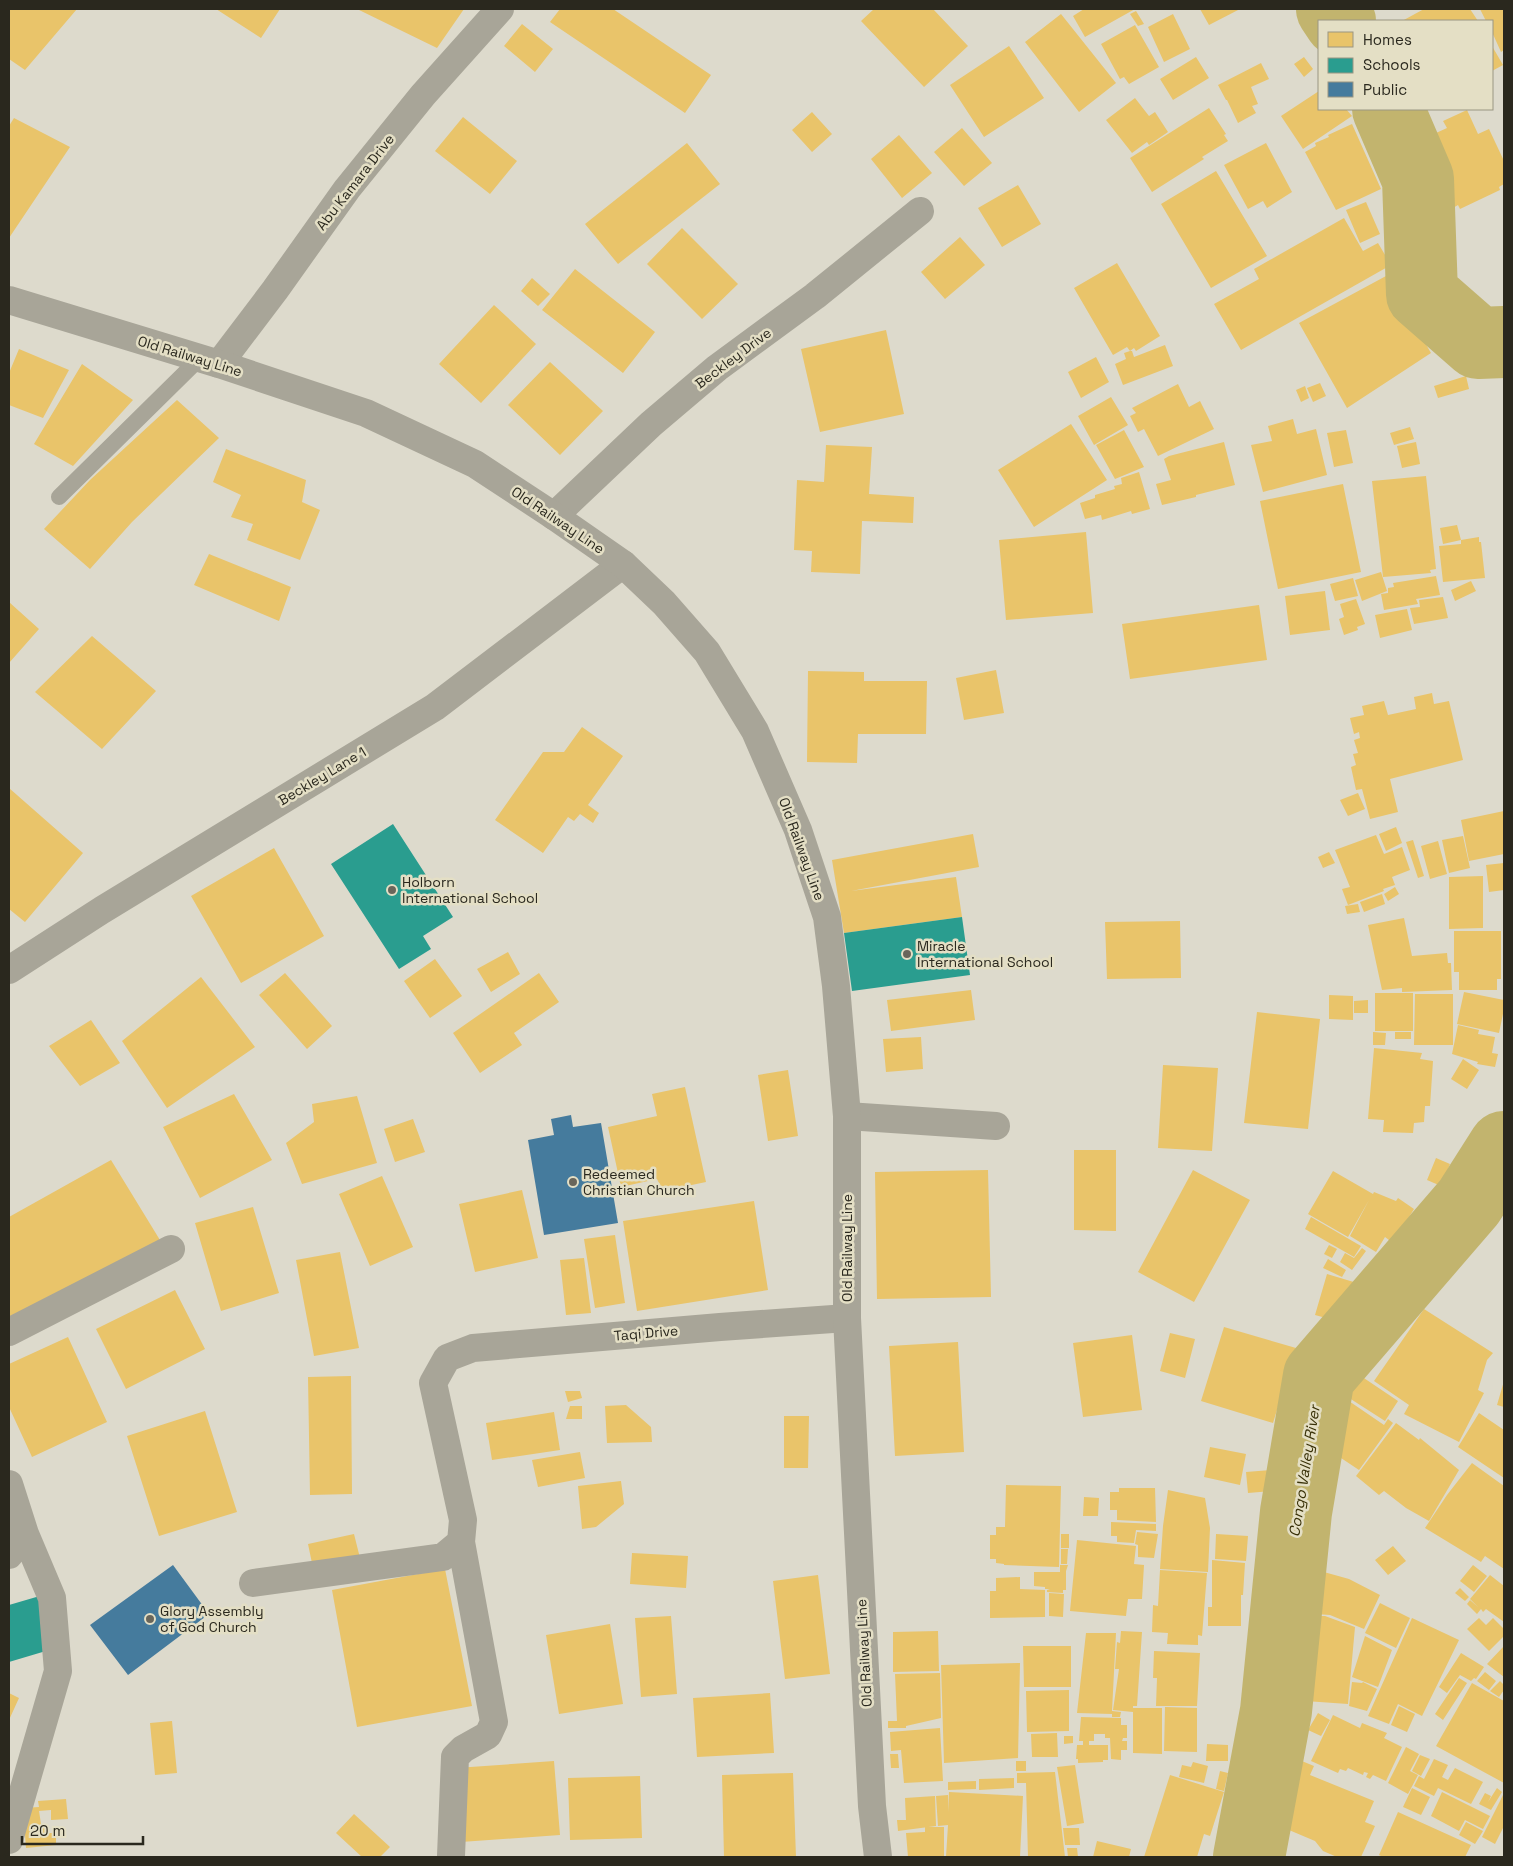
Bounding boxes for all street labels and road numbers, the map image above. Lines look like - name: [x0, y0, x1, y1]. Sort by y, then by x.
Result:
- street label: Abu Kamara Drive: [312, 130, 398, 234]
- street label: Beckley Drive: [691, 323, 775, 393]
- street label: Old Railway Line: [136, 332, 244, 380]
- street label: Old Railway Line: [508, 482, 608, 558]
- street label: Beckley Lane 1: [275, 743, 369, 809]
- street label: Old Railway Line: [775, 795, 829, 903]
- street label: Old Railway Line: [838, 1194, 856, 1302]
- street label: Taqi Drive: [613, 1321, 679, 1345]
- street label: Old Railway Line: [852, 1598, 876, 1708]

